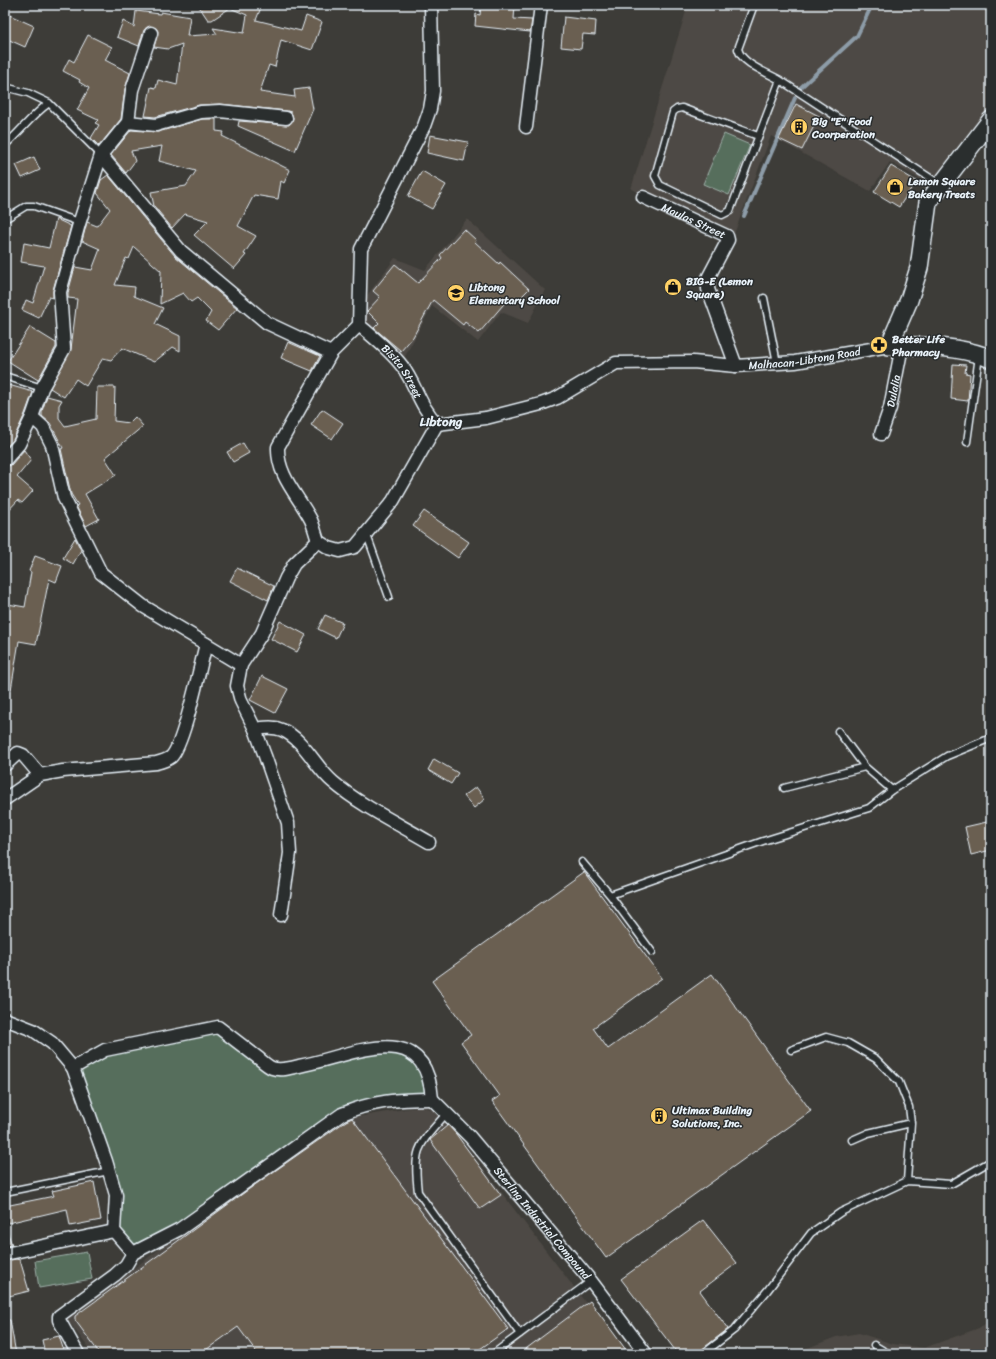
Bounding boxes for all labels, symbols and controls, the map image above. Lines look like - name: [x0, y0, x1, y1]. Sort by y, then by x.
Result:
- place label: Big "E" Food Coorperation: [811, 112, 875, 144]
- building icon: Big "E" Food Coorperation: [789, 117, 809, 137]
- place label: Lemon Square Bakery Treats: [908, 172, 976, 204]
- shop icon: Lemon Square Bakery Treats: [885, 177, 905, 197]
- street label: Maulas Street: [658, 197, 729, 244]
- place label: BIG-E (Lemon Square): [685, 272, 753, 304]
- shop icon: BIG-E (Lemon Square): [663, 277, 683, 297]
- place label: Libtong Elementary School: [469, 278, 561, 310]
- school or university icon: Libtong Elementary School: [446, 283, 466, 303]
- place label: Better Life Pharmacy: [892, 330, 946, 362]
- pharmacy icon: Better Life Pharmacy: [869, 335, 889, 355]
- street label: Bisita Street: [377, 339, 428, 402]
- street label: Malhacan-Libtong Road: [748, 341, 863, 375]
- street label: Dulalia: [881, 372, 906, 409]
- district label: Libtong: [420, 410, 463, 433]
- place label: Ultimax Building Solutions, Inc.: [671, 1101, 752, 1133]
- building icon: Ultimax Building Solutions, Inc.: [649, 1106, 669, 1126]
- street label: Sterling Industrial Compound: [489, 1162, 596, 1285]

